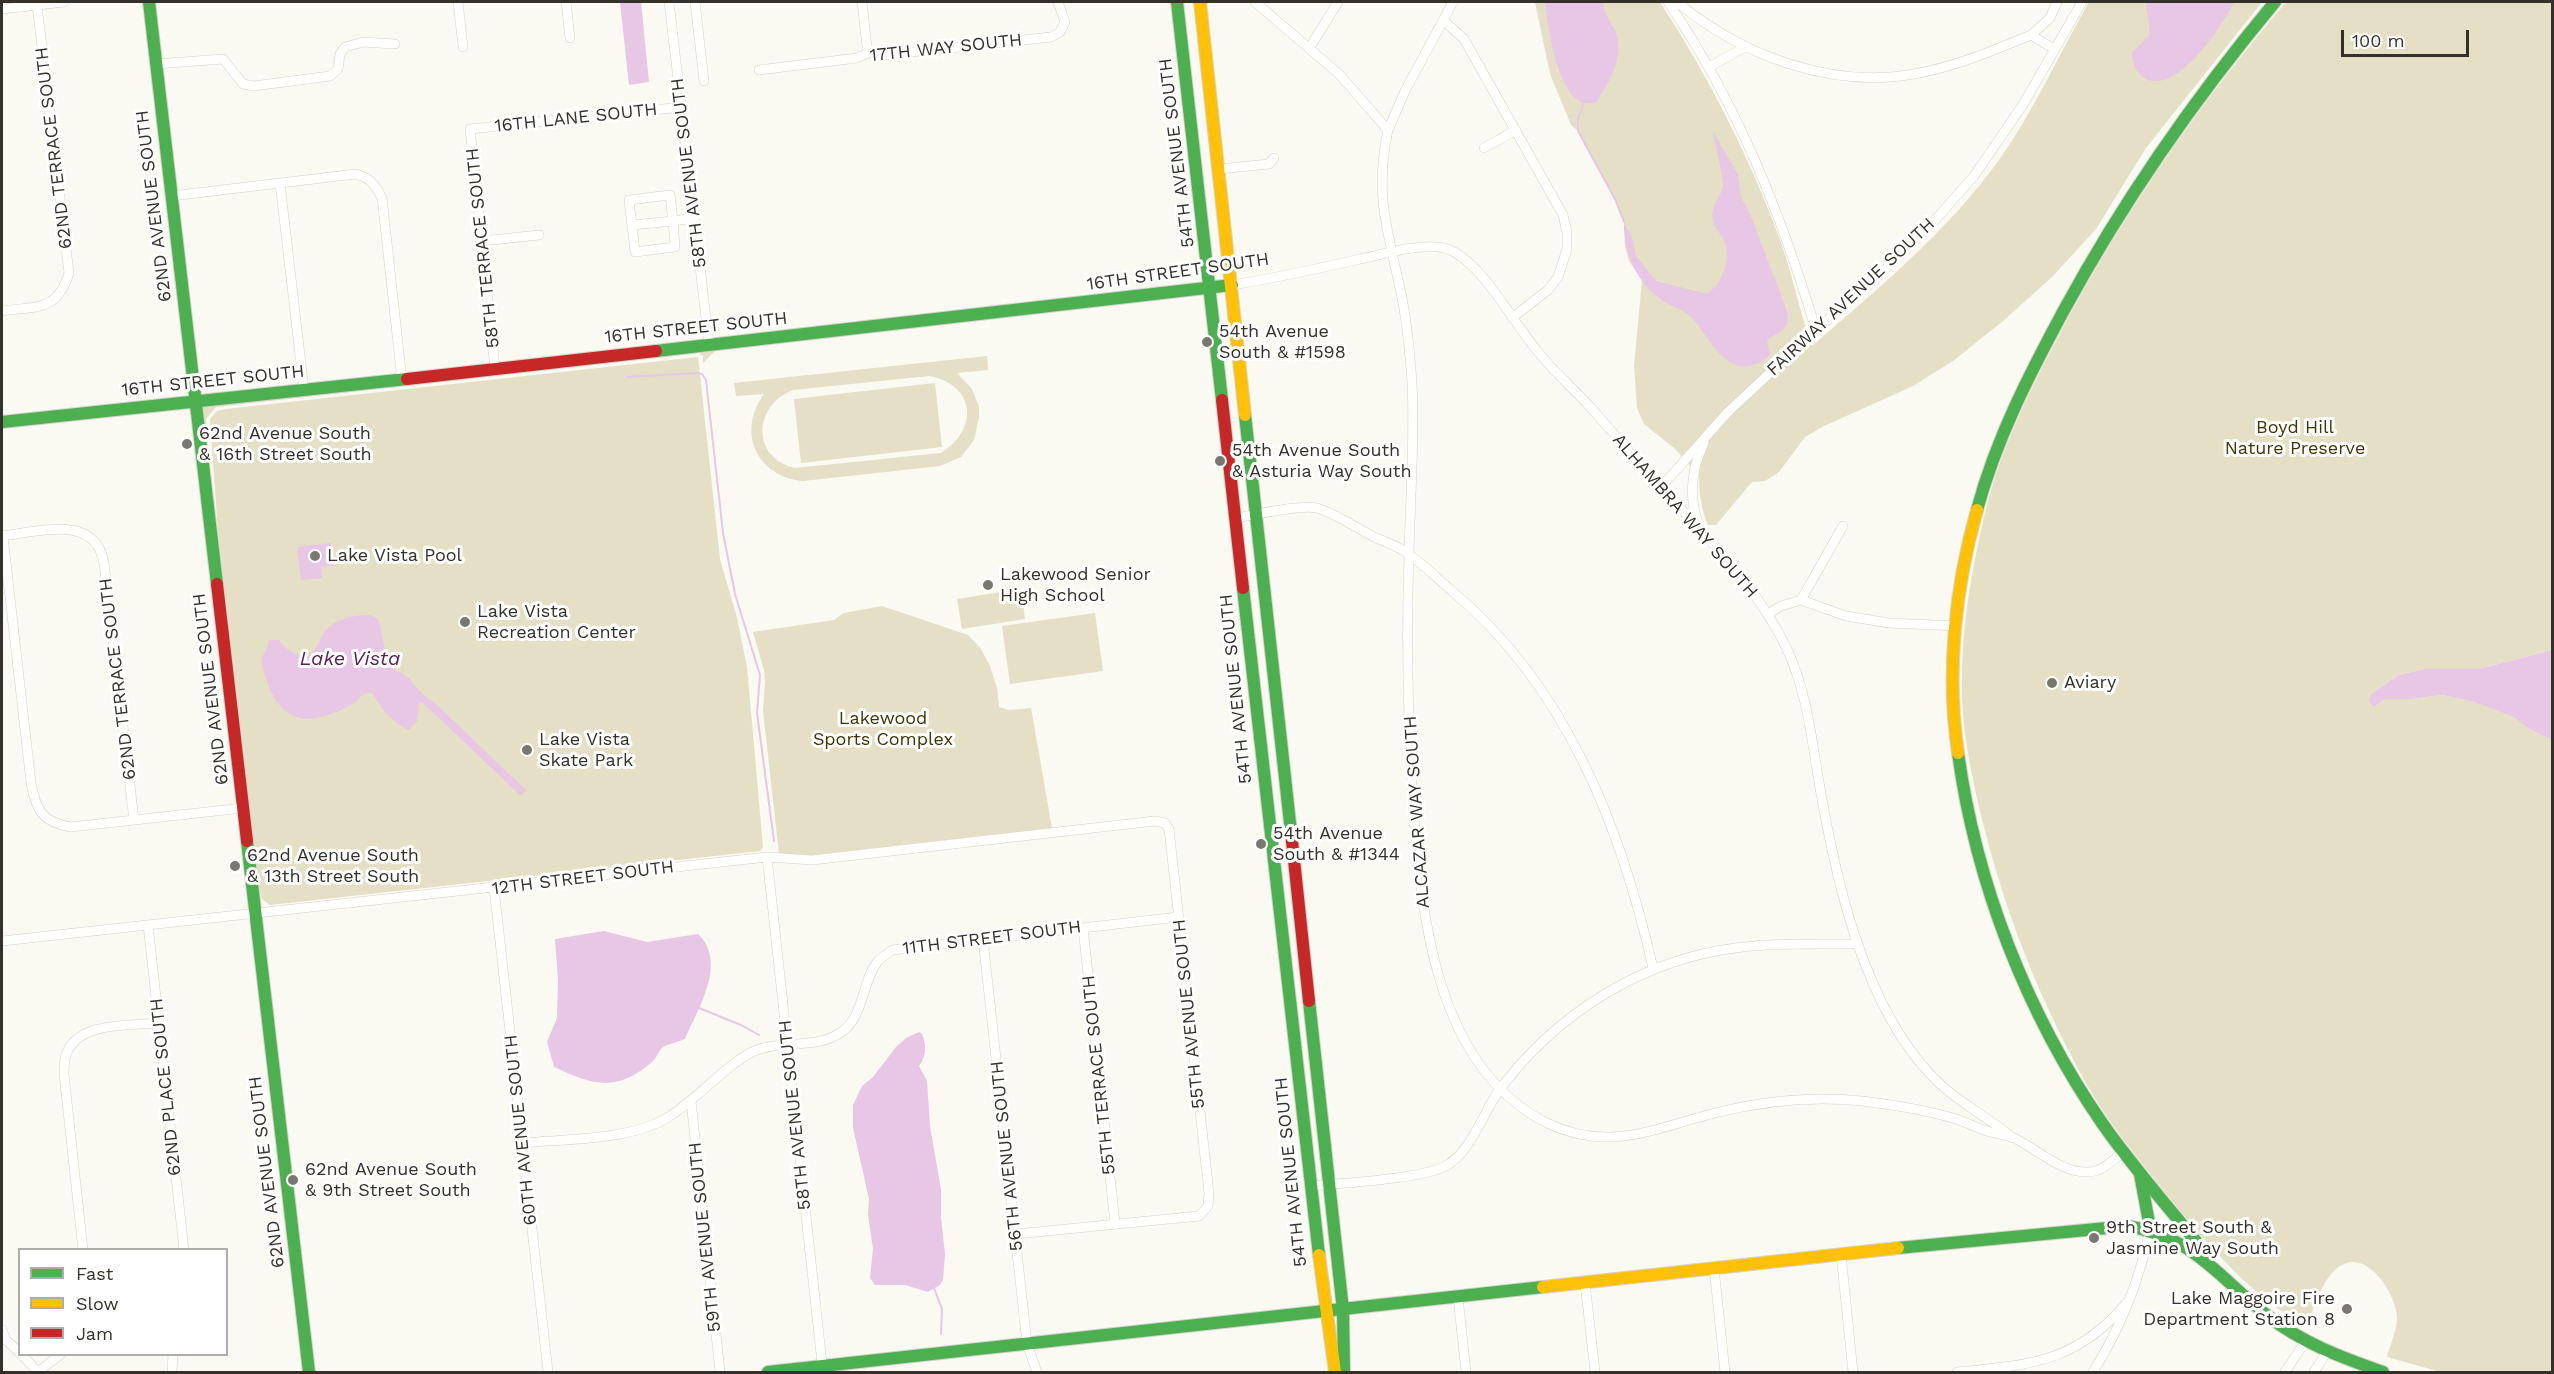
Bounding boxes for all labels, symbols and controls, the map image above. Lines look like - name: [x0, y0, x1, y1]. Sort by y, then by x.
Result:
- scale bar: [2344, 18, 2472, 56]
- street label: 17TH WAY SOUTH: [869, 29, 1023, 67]
- text: 100 m: [2352, 30, 2405, 51]
- street label: 62ND TERRACE SOUTH: [31, 46, 77, 250]
- street label: 54TH AVENUE SOUTH: [1155, 57, 1199, 249]
- street label: 58TH AVENUE SOUTH: [667, 77, 711, 269]
- street label: 16TH LANE SOUTH: [494, 99, 658, 137]
- street label: 62ND AVENUE SOUTH: [132, 109, 176, 303]
- street label: 58TH TERRACE SOUTH: [462, 147, 504, 349]
- street label: FAIRWAY AVENUE SOUTH: [1763, 213, 1939, 381]
- street label: 16TH STREET SOUTH: [1085, 249, 1271, 295]
- street label: 16TH STREET SOUTH: [603, 308, 789, 348]
- place label: 54th Avenue South & #1598: [1219, 321, 1346, 364]
- marker: 54th Avenue South & #1598: [1200, 335, 1214, 349]
- street label: 16TH STREET SOUTH: [120, 361, 306, 401]
- park label: Boyd Hill Nature Preserve: [2225, 417, 2365, 460]
- place label: 62nd Avenue South & 16th Street South: [199, 423, 372, 466]
- street label: ALHAMBRA WAY SOUTH: [1608, 430, 1762, 602]
- marker: 62nd Avenue South & 16th Street South: [180, 437, 194, 451]
- place label: 54th Avenue South & Asturia Way South: [1232, 440, 1412, 482]
- marker: 54th Avenue South & Asturia Way South: [1213, 454, 1227, 468]
- place label: Lake Vista Pool: [327, 545, 462, 567]
- marker: Lake Vista Pool: [308, 549, 322, 563]
- place label: Lakewood Senior High School: [1000, 564, 1151, 606]
- street label: 62ND TERRACE SOUTH: [95, 577, 141, 781]
- marker: Lakewood Senior High School: [981, 578, 995, 592]
- street label: 62ND AVENUE SOUTH: [189, 592, 233, 786]
- street label: 54TH AVENUE SOUTH: [1215, 593, 1257, 785]
- place label: Lake Vista Recreation Center: [477, 601, 636, 644]
- marker: Lake Vista Recreation Center: [458, 615, 472, 629]
- water label: Lake Vista: [300, 647, 400, 671]
- place label: Aviary: [2064, 672, 2116, 694]
- marker: Aviary: [2045, 676, 2059, 690]
- park label: Lakewood Sports Complex: [813, 708, 953, 750]
- street label: ALCAZAR WAY SOUTH: [1399, 715, 1435, 909]
- place label: Lake Vista Skate Park: [539, 729, 633, 771]
- marker: Lake Vista Skate Park: [520, 743, 534, 757]
- place label: 54th Avenue South & #1344: [1273, 823, 1400, 866]
- marker: 54th Avenue South & #1344: [1254, 837, 1268, 851]
- place label: 62nd Avenue South & 13th Street South: [247, 845, 419, 888]
- street label: 12TH STREET SOUTH: [491, 856, 675, 900]
- marker: 62nd Avenue South & 13th Street South: [228, 859, 242, 873]
- street label: 11TH STREET SOUTH: [901, 916, 1083, 960]
- street label: 55TH AVENUE SOUTH: [1168, 918, 1210, 1110]
- street label: 55TH TERRACE SOUTH: [1078, 974, 1120, 1176]
- street label: 62ND PLACE SOUTH: [146, 997, 186, 1177]
- street label: 58TH AVENUE SOUTH: [774, 1019, 816, 1211]
- street label: 60TH AVENUE SOUTH: [500, 1034, 542, 1226]
- street label: 56TH AVENUE SOUTH: [986, 1060, 1028, 1252]
- street label: 62ND AVENUE SOUTH: [245, 1075, 289, 1269]
- street label: 54TH AVENUE SOUTH: [1270, 1076, 1312, 1268]
- street label: 59TH AVENUE SOUTH: [684, 1141, 726, 1333]
- place label: 62nd Avenue South & 9th Street South: [305, 1159, 477, 1202]
- marker: 62nd Avenue South & 9th Street South: [286, 1173, 300, 1187]
- place label: 9th Street South & Jasmine Way South: [2106, 1217, 2279, 1260]
- marker: 9th Street South & Jasmine Way South: [2087, 1231, 2101, 1245]
- legend: [18, 1248, 228, 1356]
- text: Fast: [76, 1263, 113, 1284]
- place label: Lake Maggoire Fire Department Station 8: [2143, 1288, 2335, 1330]
- text: Slow: [76, 1293, 119, 1314]
- marker: Lake Maggoire Fire Department Station 8: [2340, 1302, 2354, 1316]
- text: Jam: [76, 1323, 113, 1344]

